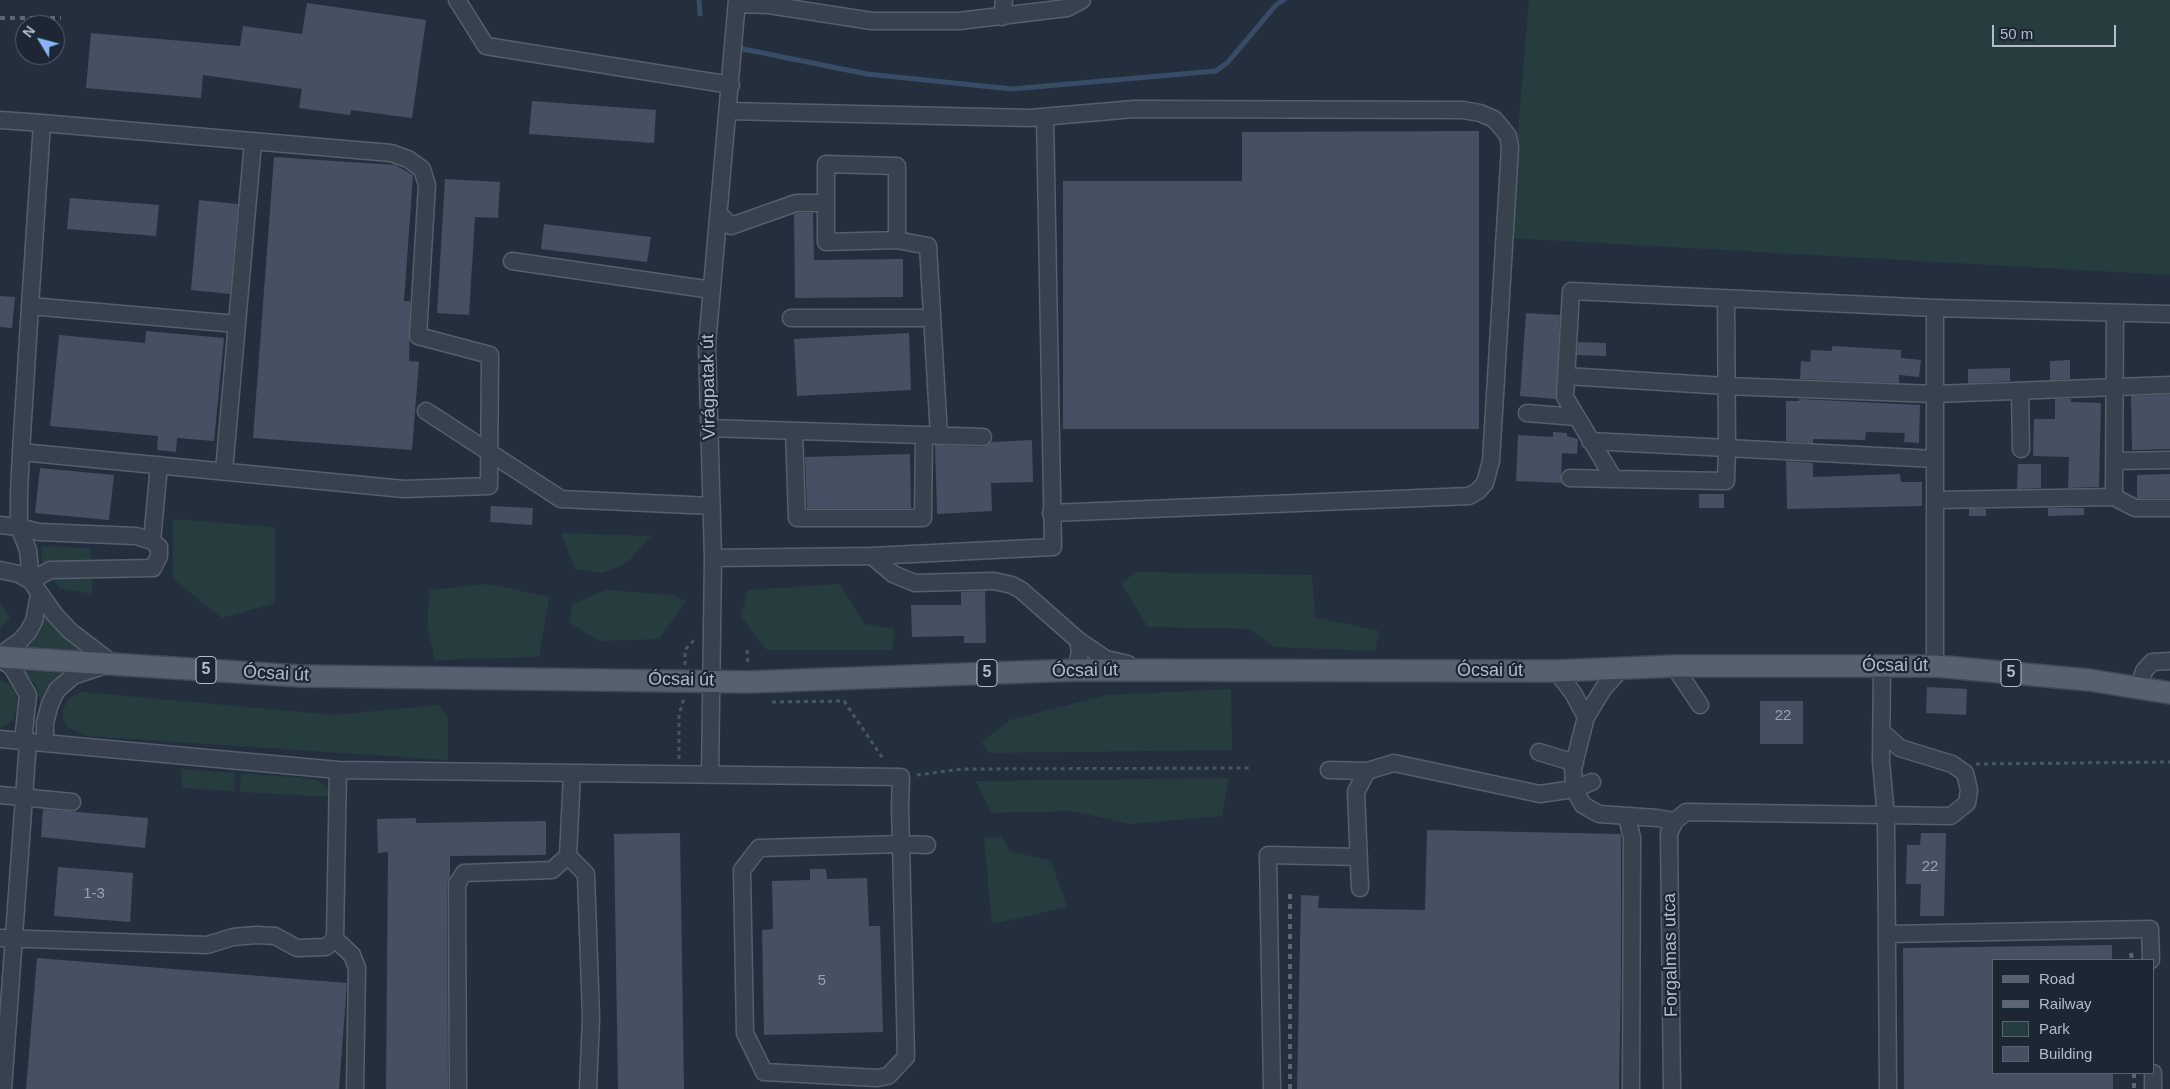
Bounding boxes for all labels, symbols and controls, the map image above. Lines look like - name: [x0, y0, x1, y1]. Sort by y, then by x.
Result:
- north arrow: [15, 15, 65, 65]
- scale bar: [1995, 15, 2119, 47]
- text: N: [19, 23, 38, 40]
- text: 50 m: [2000, 25, 2033, 42]
- street label: Virágpatak út: [697, 334, 721, 440]
- street label: Ócsai út: [1862, 655, 1928, 677]
- road number: 5: [196, 656, 216, 684]
- road number: 5: [977, 660, 997, 686]
- street label: Ócsai út: [1052, 660, 1118, 682]
- street label: Ócsai út: [1457, 660, 1523, 682]
- road number: 5: [2001, 660, 2021, 686]
- street label: Ócsai út: [242, 661, 310, 687]
- street label: Ócsai út: [648, 669, 714, 691]
- house number: 22: [1775, 707, 1791, 725]
- house number: 22: [1922, 858, 1938, 876]
- house number: 1-3: [83, 885, 105, 903]
- street label: Forgalmas utca: [1659, 893, 1683, 1017]
- legend: [1992, 959, 2155, 1074]
- text: Road: [2039, 970, 2075, 987]
- house number: 5: [818, 972, 826, 990]
- text: Railway: [2039, 995, 2092, 1012]
- text: Park: [2039, 1020, 2070, 1037]
- text: Building: [2039, 1045, 2092, 1062]

